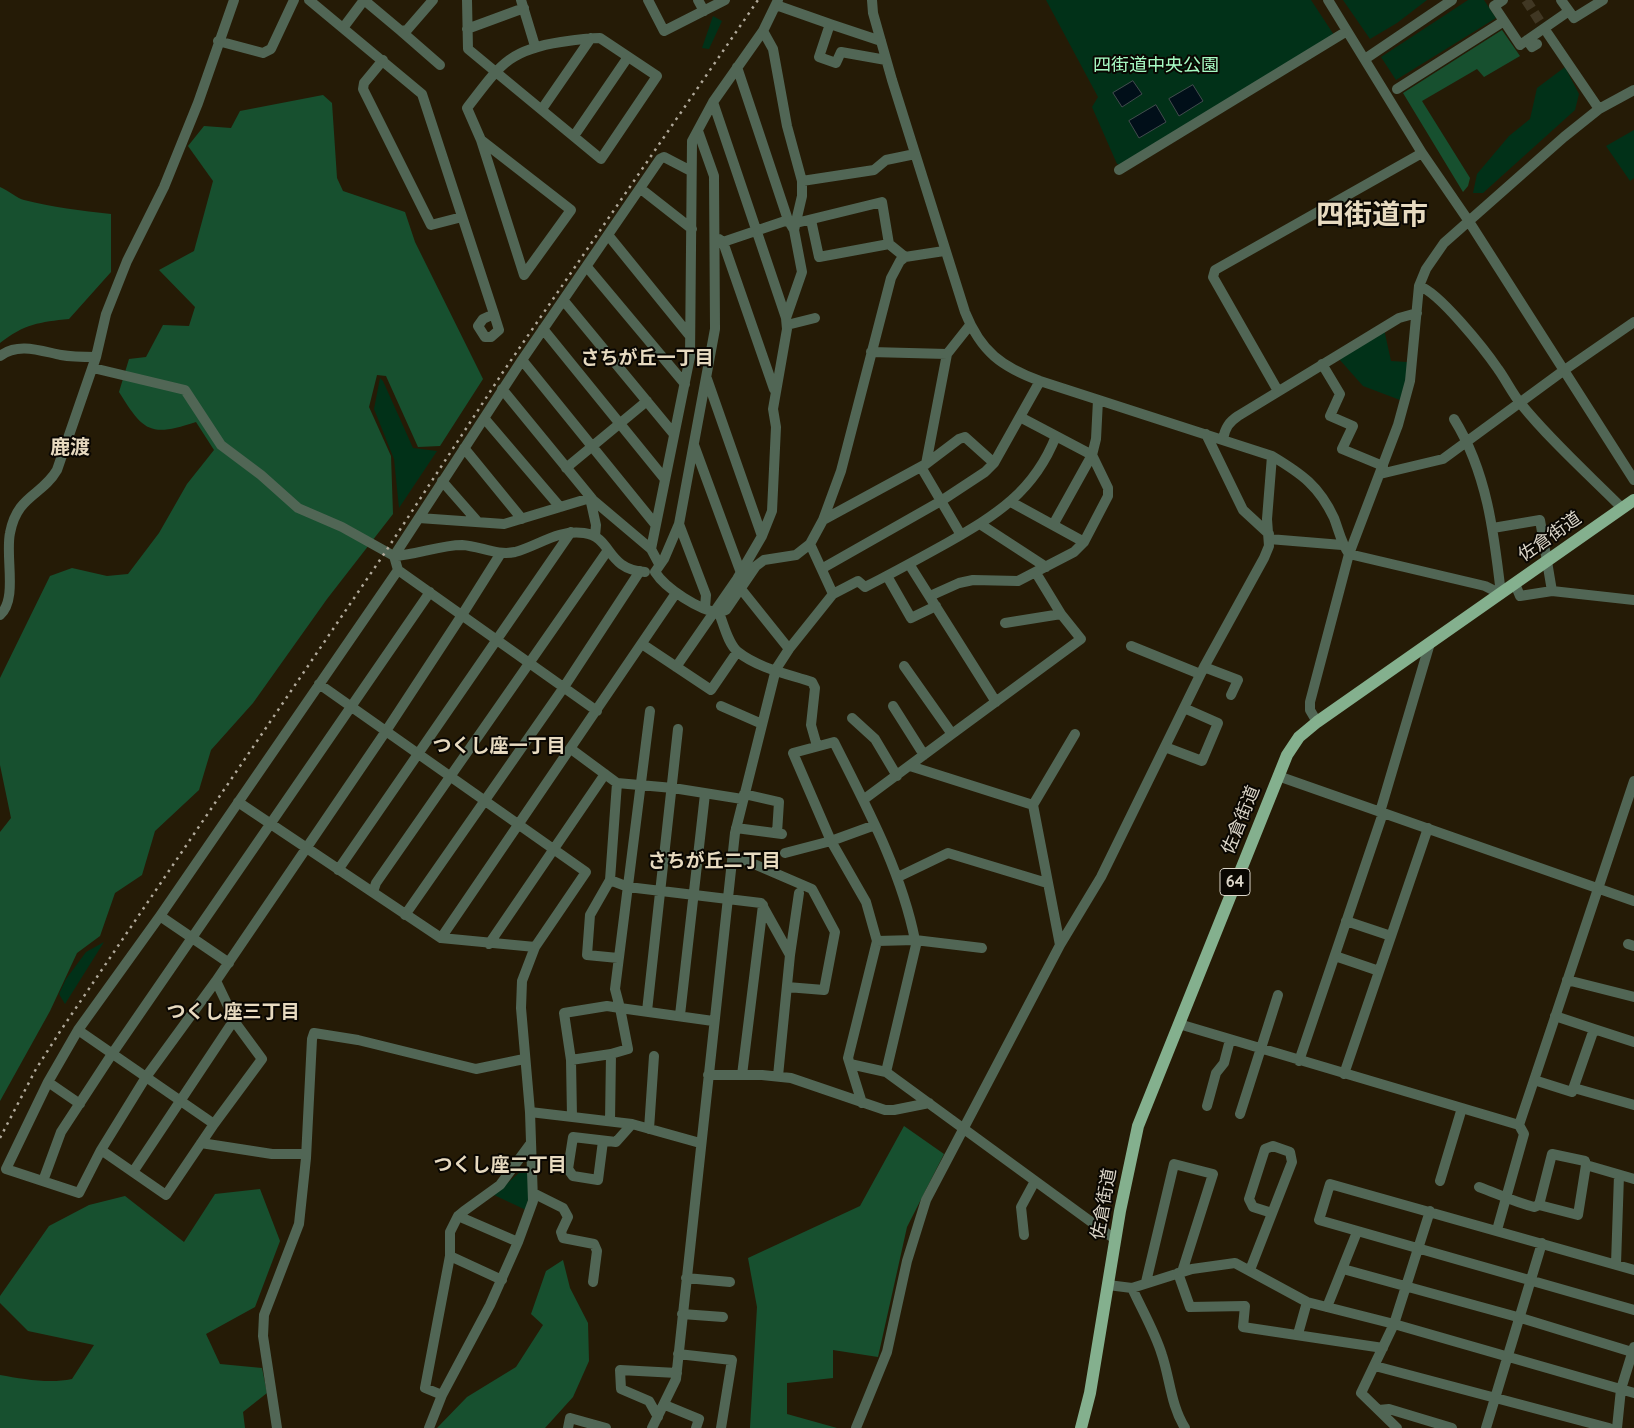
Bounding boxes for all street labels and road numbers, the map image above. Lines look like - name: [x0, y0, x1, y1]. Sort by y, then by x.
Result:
- street label: 佐倉街道: [1514, 508, 1586, 566]
- street label: 佐倉街道: [1218, 783, 1264, 857]
- road number: 64: [1220, 869, 1250, 896]
- street label: 佐倉街道: [1087, 1167, 1121, 1241]

